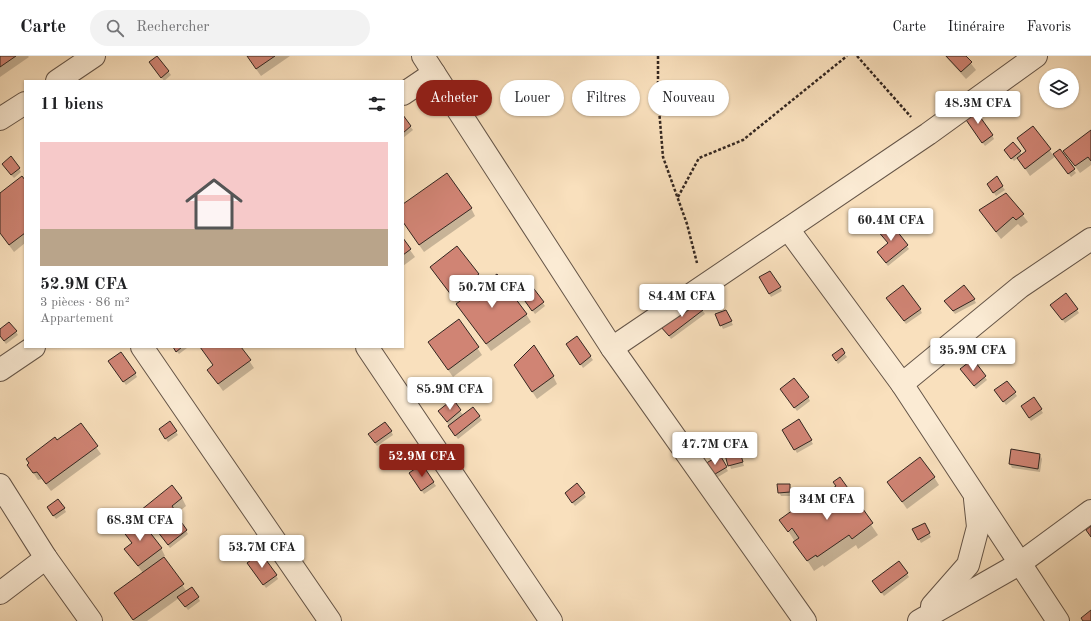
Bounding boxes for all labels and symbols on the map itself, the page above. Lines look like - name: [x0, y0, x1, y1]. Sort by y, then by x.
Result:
- pin: 48.3M CFA: [932, 91, 1024, 125]
- pin: 60.4M CFA: [845, 208, 937, 242]
- pin: 50.7M CFA: [446, 275, 538, 309]
- pin: 84.4M CFA: [636, 284, 728, 318]
- pin: 35.9M CFA: [927, 338, 1019, 372]
- pin: 85.9M CFA: [404, 377, 496, 411]
- pin: 47.7M CFA: [669, 432, 761, 466]
- pin: 52.9M CFA: [376, 444, 468, 478]
- pin: 34M CFA: [790, 487, 864, 521]
- pin: 68.3M CFA: [94, 508, 186, 542]
- pin: 53.7M CFA: [216, 535, 308, 569]

